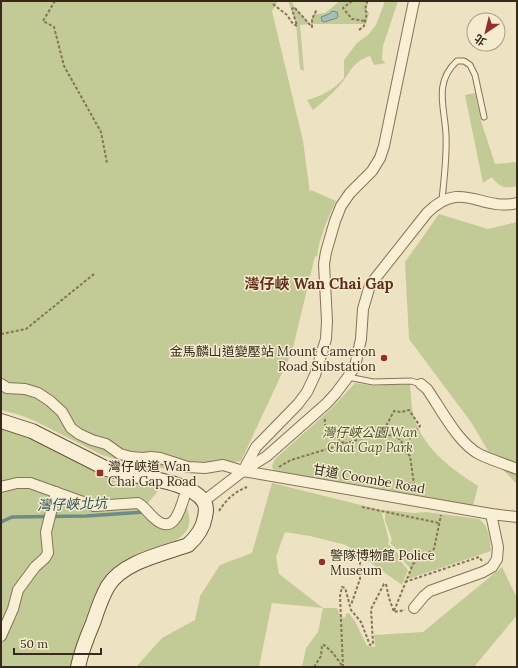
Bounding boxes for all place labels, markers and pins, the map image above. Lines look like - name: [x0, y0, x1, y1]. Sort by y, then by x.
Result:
- place label: 金馬麟山道變壓站 Mount Cameron Road Substation: [170, 343, 376, 375]
- marker: 金馬麟山道變壓站 Mount Cameron Road Substation: [379, 353, 389, 363]
- place label: 灣仔峽道 Wan Chai Gap Road: [108, 458, 197, 490]
- marker: 灣仔峽道 Wan Chai Gap Road: [95, 468, 105, 478]
- place label: 警隊博物館 Police Museum: [330, 547, 435, 579]
- marker: 警隊博物館 Police Museum: [317, 557, 327, 567]

